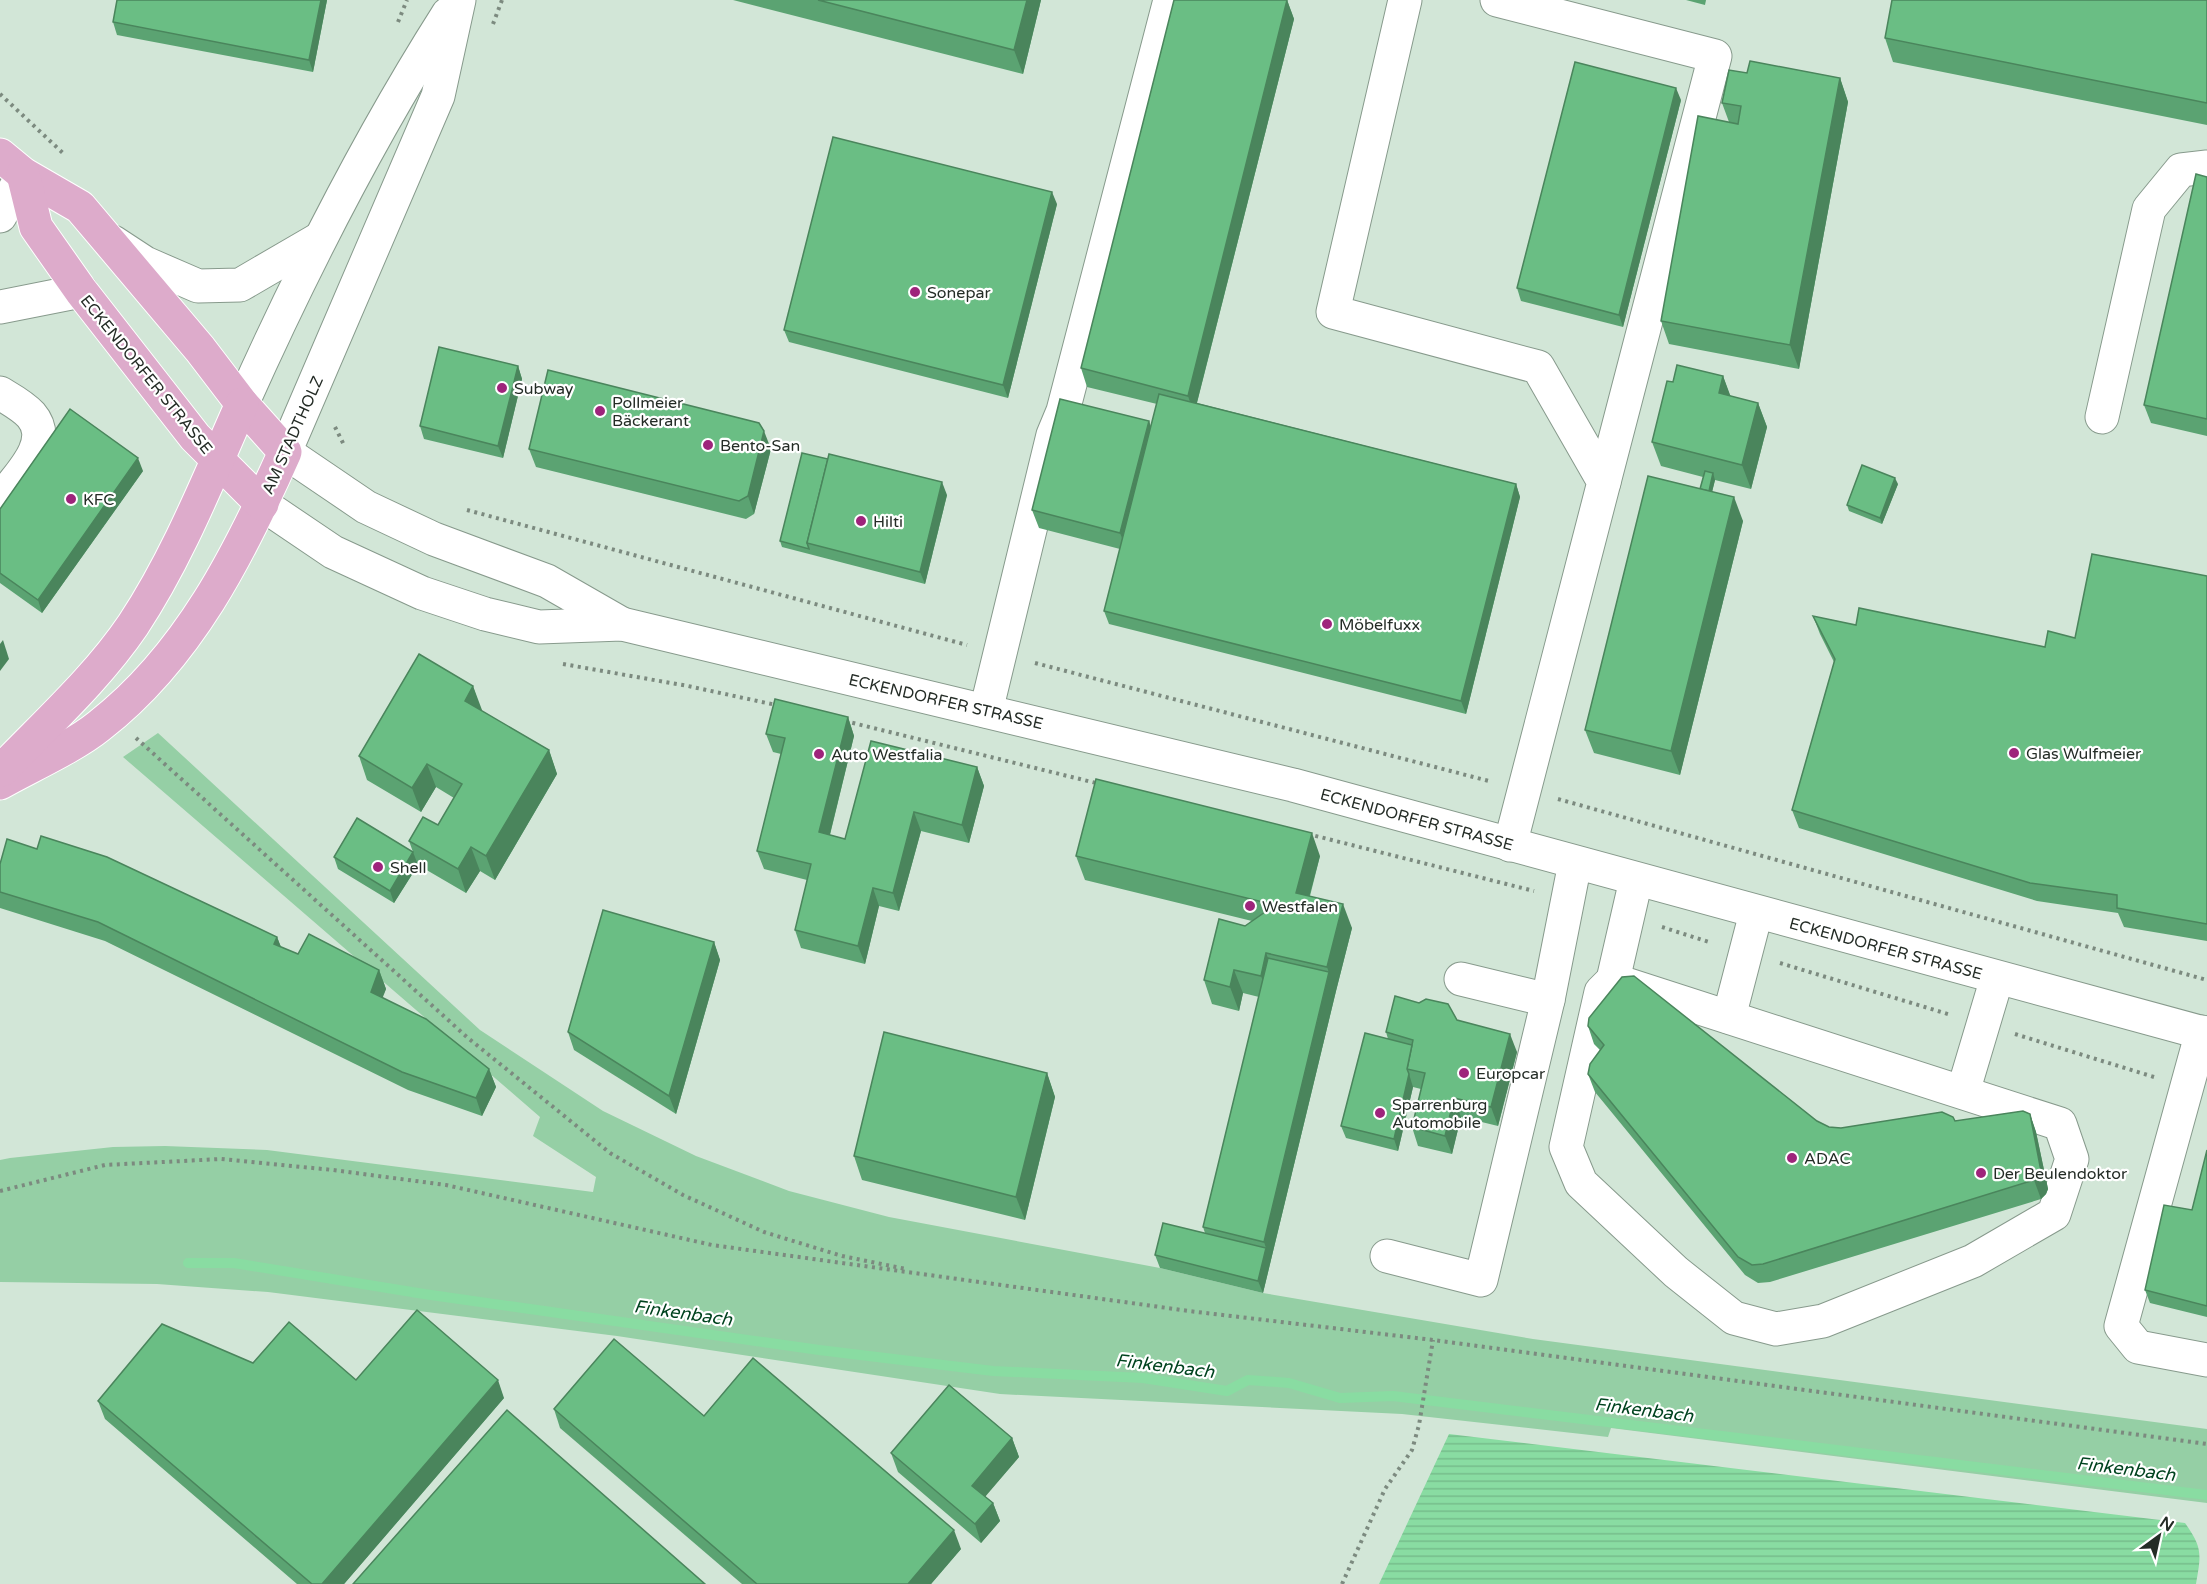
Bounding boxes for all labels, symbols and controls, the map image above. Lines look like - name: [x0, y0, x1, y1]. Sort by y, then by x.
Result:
- place label: Sonepar: [927, 283, 991, 303]
- marker: Sonepar: [908, 285, 922, 299]
- street label: ECKENDORFER STRASSE: [76, 291, 217, 458]
- street label: AM STADTHOLZ: [258, 373, 328, 498]
- place label: Subway: [514, 379, 574, 399]
- marker: Subway: [495, 381, 509, 395]
- place label: Pollmeier Bäckerant: [612, 393, 689, 431]
- marker: Pollmeier Bäckerant: [593, 404, 607, 418]
- place label: Bento-San: [720, 436, 800, 456]
- marker: Bento-San: [701, 438, 715, 452]
- place label: KFC: [83, 490, 114, 510]
- marker: KFC: [64, 492, 78, 506]
- place label: Hilti: [873, 512, 903, 532]
- marker: Hilti: [854, 514, 868, 528]
- place label: Möbelfuxx: [1339, 615, 1420, 635]
- marker: Möbelfuxx: [1320, 617, 1334, 631]
- street label: ECKENDORFER STRASSE: [847, 670, 1045, 734]
- place label: Glas Wulfmeier: [2026, 744, 2142, 764]
- place label: Auto Westfalia: [831, 745, 942, 765]
- marker: Glas Wulfmeier: [2007, 746, 2021, 760]
- marker: Auto Westfalia: [812, 747, 826, 761]
- street label: ECKENDORFER STRASSE: [1318, 785, 1516, 855]
- place label: Shell: [390, 858, 427, 878]
- marker: Shell: [371, 860, 385, 874]
- place label: Westfalen: [1262, 897, 1338, 917]
- marker: Westfalen: [1243, 899, 1257, 913]
- street label: ECKENDORFER STRASSE: [1787, 914, 1985, 984]
- place label: Europcar: [1476, 1064, 1546, 1084]
- marker: Europcar: [1457, 1066, 1471, 1080]
- place label: Sparrenburg Automobile: [1392, 1095, 1487, 1133]
- marker: Sparrenburg Automobile: [1373, 1106, 1387, 1120]
- place label: ADAC: [1804, 1149, 1851, 1169]
- marker: ADAC: [1785, 1151, 1799, 1165]
- place label: Der Beulendoktor: [1993, 1164, 2128, 1184]
- marker: Der Beulendoktor: [1974, 1166, 1988, 1180]
- water label: Finkenbach: [632, 1295, 735, 1331]
- water label: Finkenbach: [1115, 1349, 1217, 1383]
- water label: Finkenbach: [1594, 1393, 1696, 1427]
- water label: Finkenbach: [2076, 1452, 2178, 1486]
- north arrow: [2129, 1506, 2189, 1566]
- text: N: [2156, 1512, 2177, 1536]

